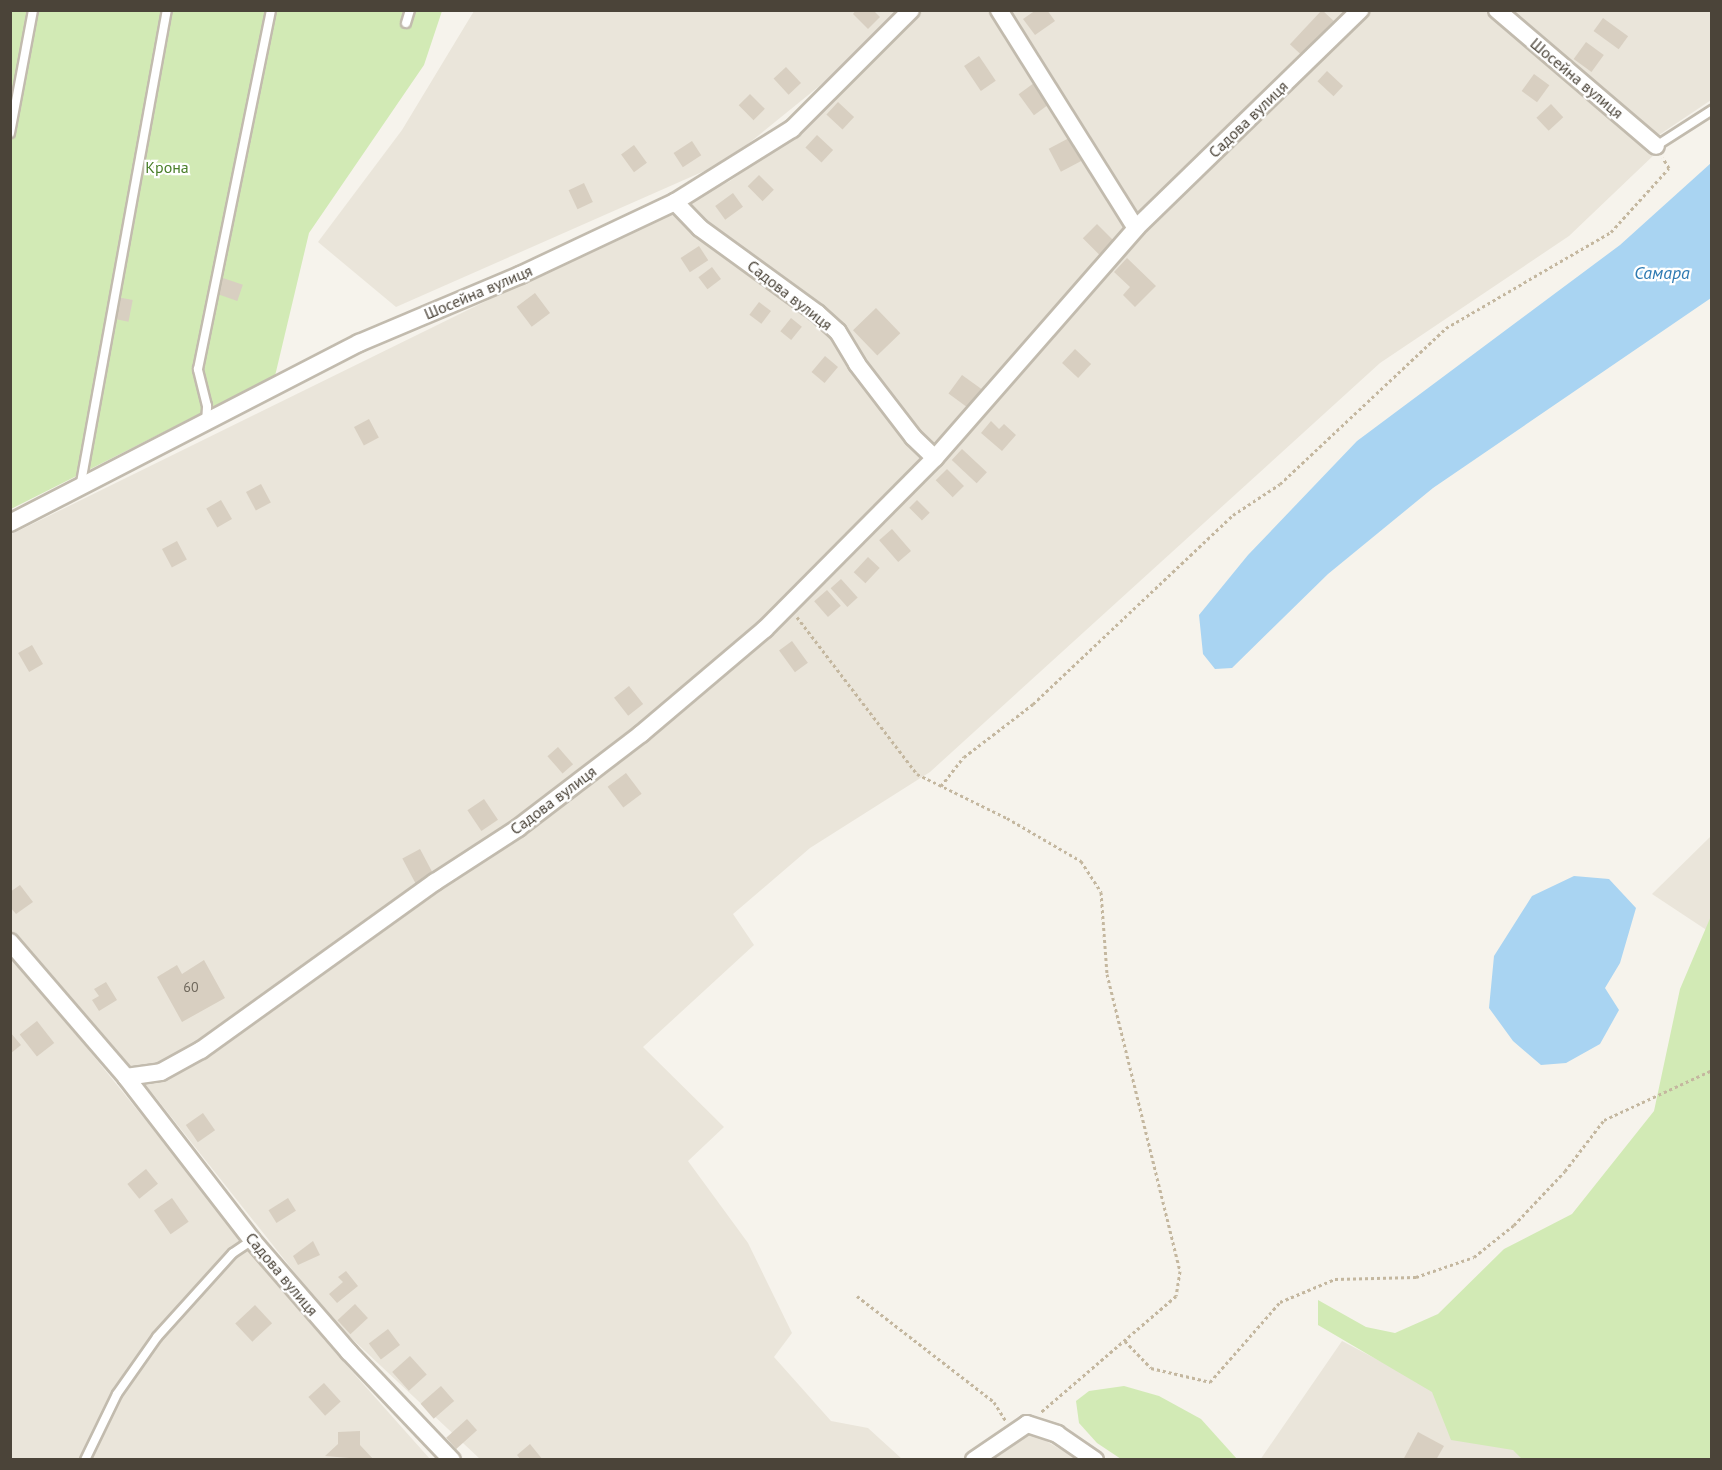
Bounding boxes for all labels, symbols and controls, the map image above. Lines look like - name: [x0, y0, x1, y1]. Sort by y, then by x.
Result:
- street label: Шосейна вулиця: [1527, 34, 1627, 122]
- street label: Садова вулиця: [1204, 76, 1292, 162]
- park label: Крона: [145, 157, 189, 177]
- street label: Садова вулиця: [744, 256, 836, 334]
- street label: Шосейна вулиця: [421, 261, 535, 323]
- water label: Самара: [1634, 262, 1690, 284]
- street label: Садова вулиця: [506, 761, 600, 839]
- house number: 60: [183, 979, 199, 995]
- street label: Садова вулиця: [242, 1228, 322, 1320]

